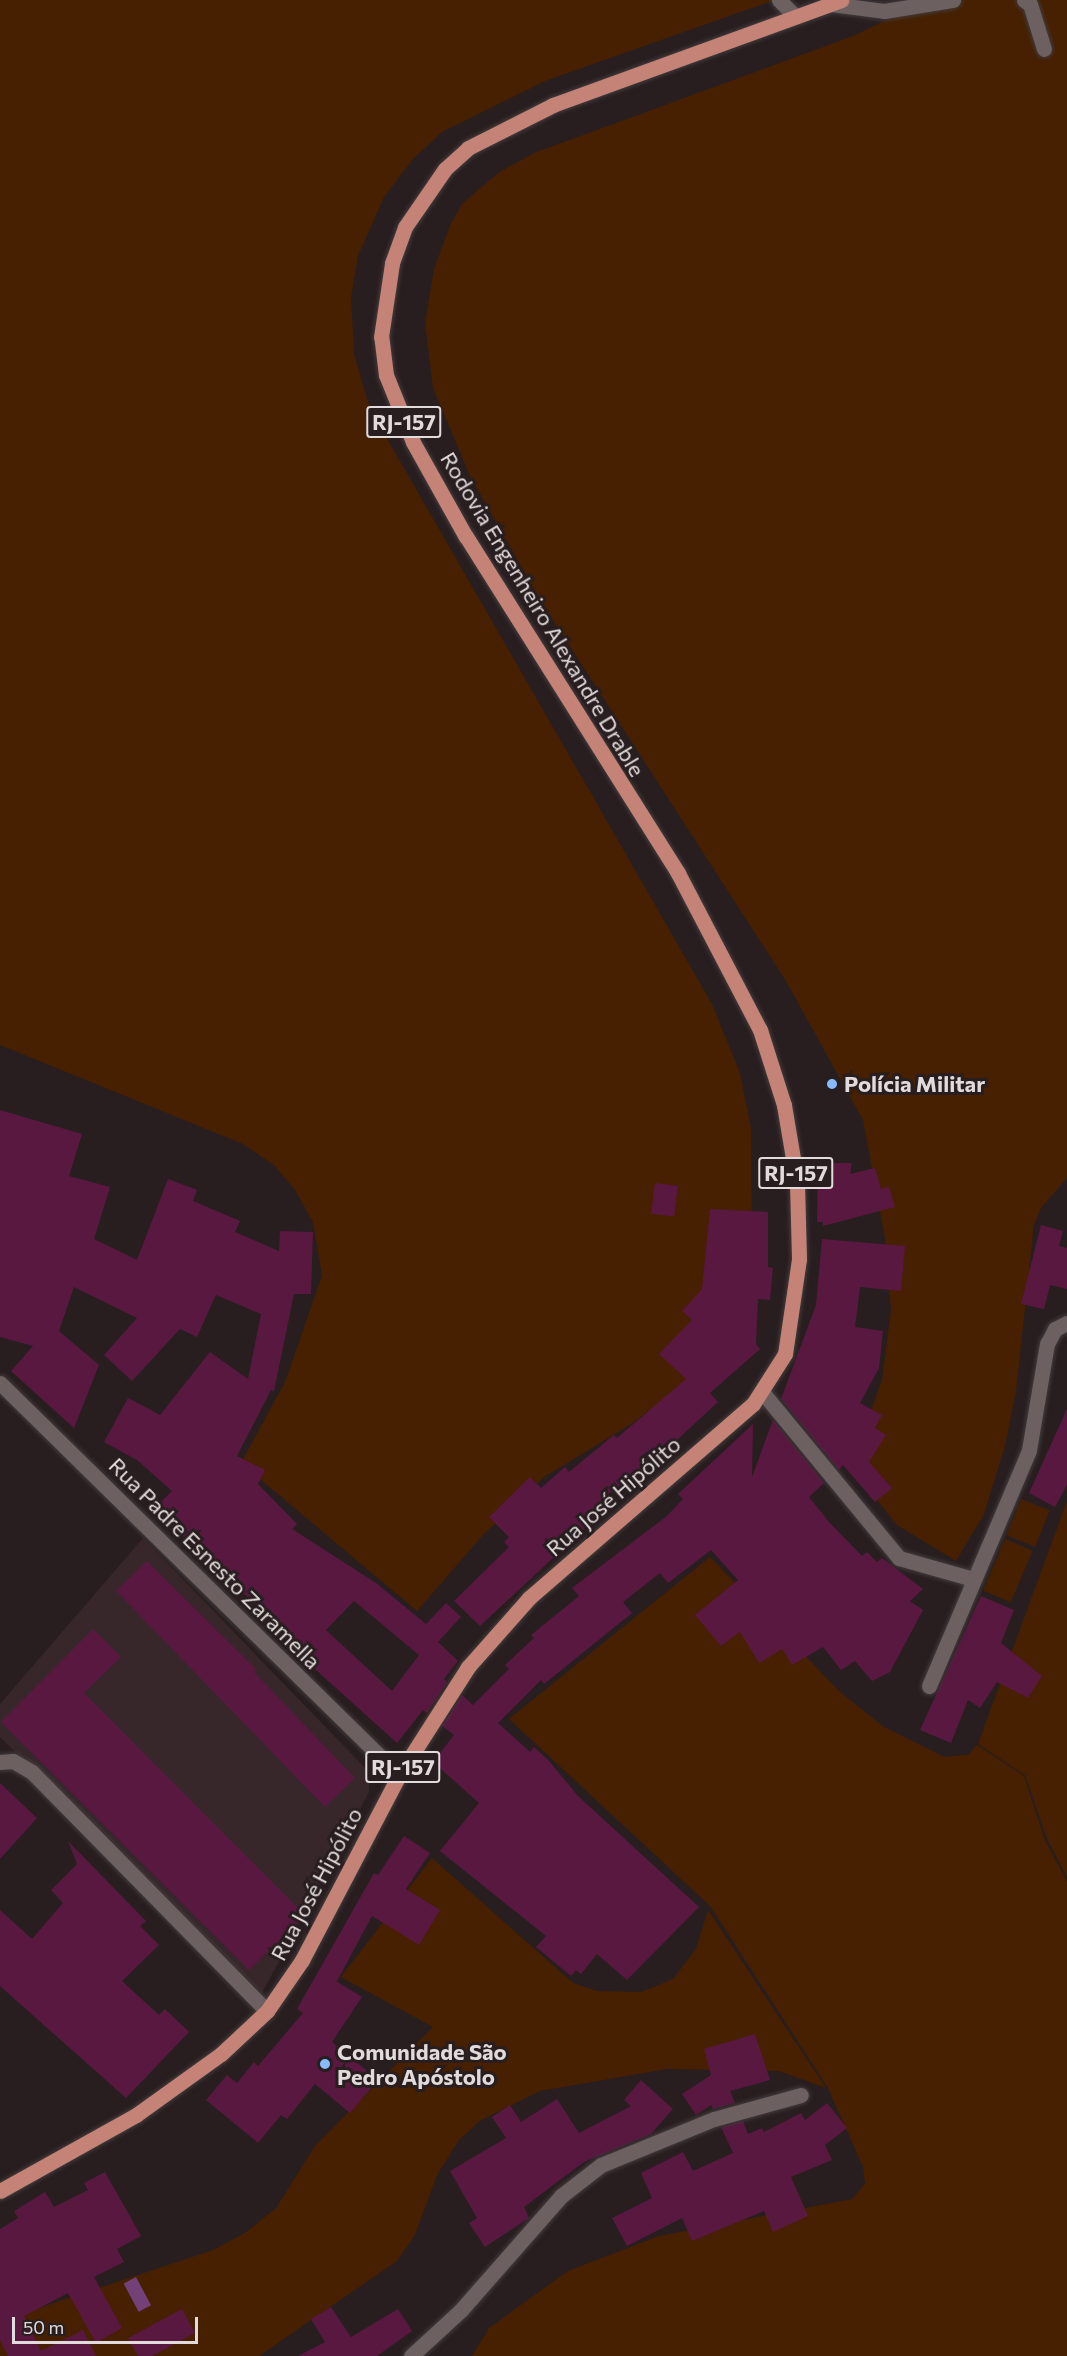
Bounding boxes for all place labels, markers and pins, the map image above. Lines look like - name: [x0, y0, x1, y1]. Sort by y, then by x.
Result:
- place label: Polícia Militar: [844, 1071, 985, 1097]
- marker: Polícia Militar: [825, 1077, 839, 1091]
- place label: Comunidade São Pedro Apóstolo: [337, 2038, 507, 2090]
- marker: Comunidade São Pedro Apóstolo: [318, 2057, 332, 2071]

